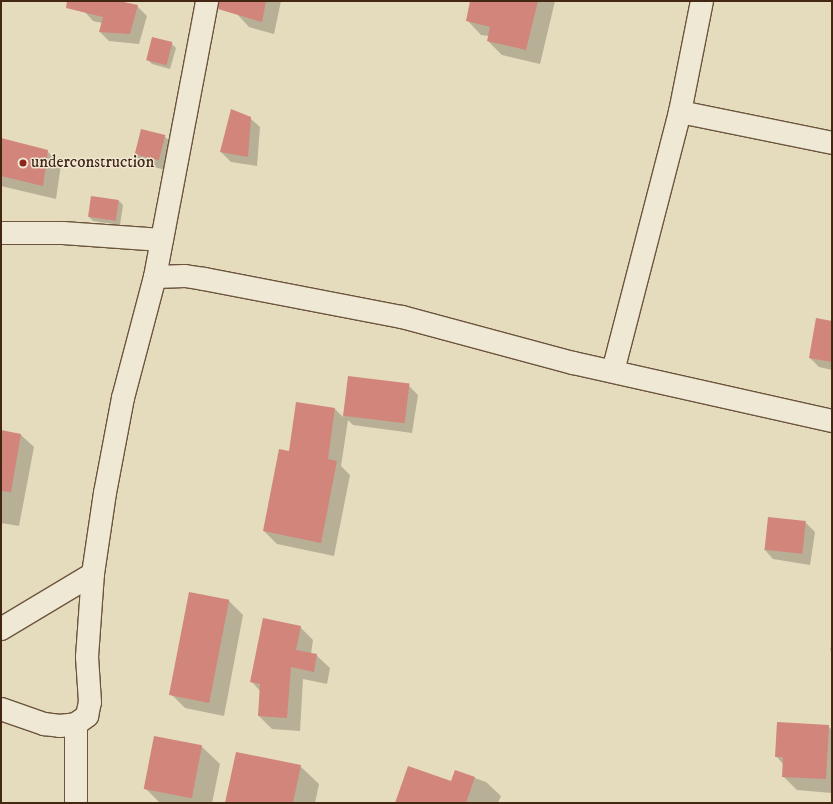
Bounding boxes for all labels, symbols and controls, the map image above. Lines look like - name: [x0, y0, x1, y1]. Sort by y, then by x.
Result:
- place label: underconstruction: [31, 153, 154, 173]
- marker: underconstruction: [18, 158, 28, 168]

